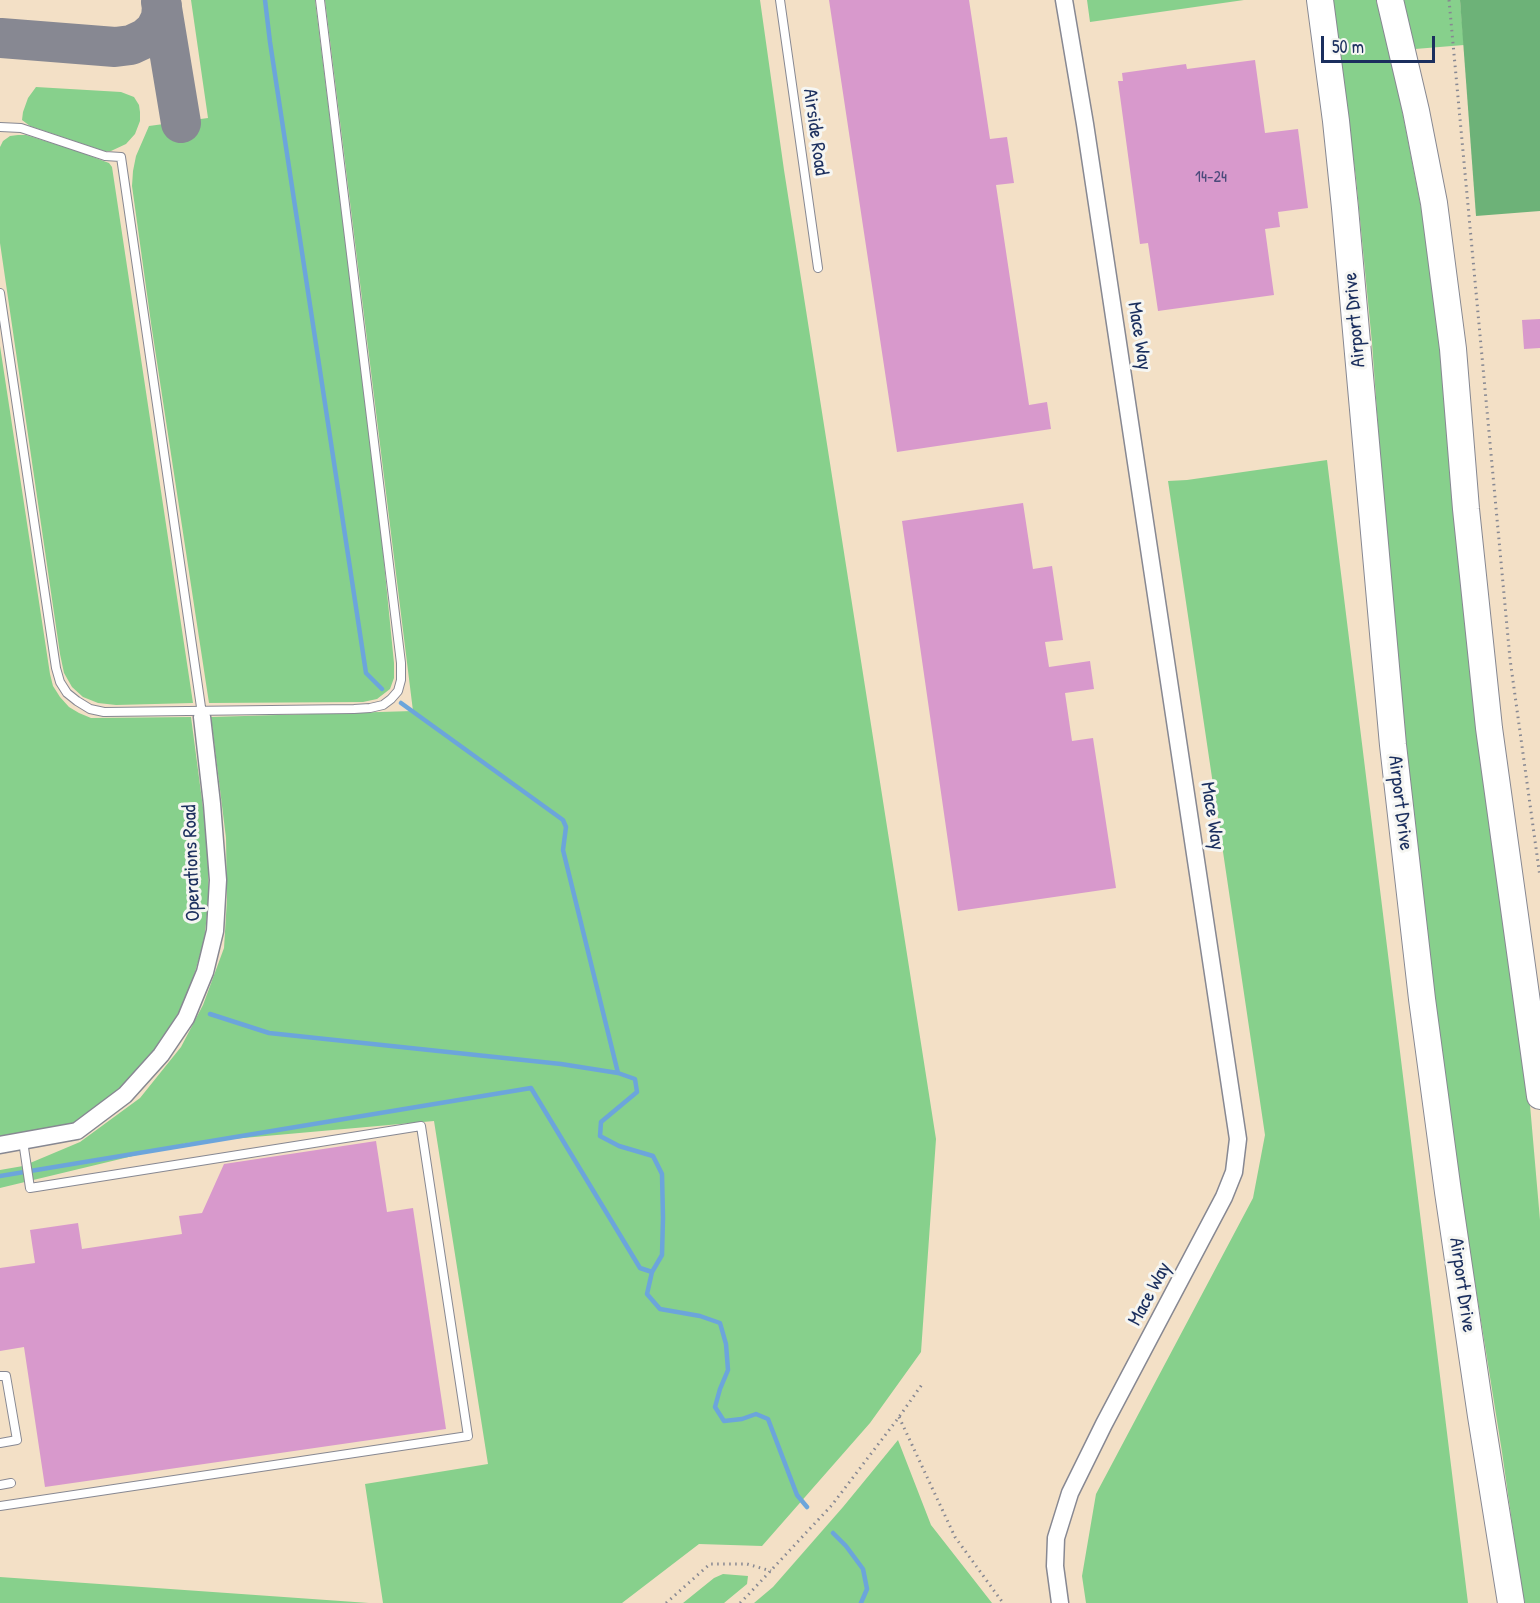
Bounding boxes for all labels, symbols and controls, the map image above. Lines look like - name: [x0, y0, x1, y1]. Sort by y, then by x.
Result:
- scale bar: [1324, 24, 1438, 62]
- text: 50 m: [1332, 34, 1364, 59]
- street label: Airside Road: [797, 87, 833, 177]
- house number: 14-24: [1195, 168, 1227, 188]
- street label: Airport Drive: [1339, 271, 1371, 369]
- street label: Mace Way: [1122, 300, 1156, 372]
- street label: Airport Drive: [1382, 754, 1418, 852]
- street label: Mace Way: [1195, 780, 1229, 852]
- street label: Operations Road: [178, 804, 206, 922]
- street label: Airport Drive: [1443, 1236, 1481, 1334]
- street label: Mace Way: [1123, 1258, 1177, 1330]

